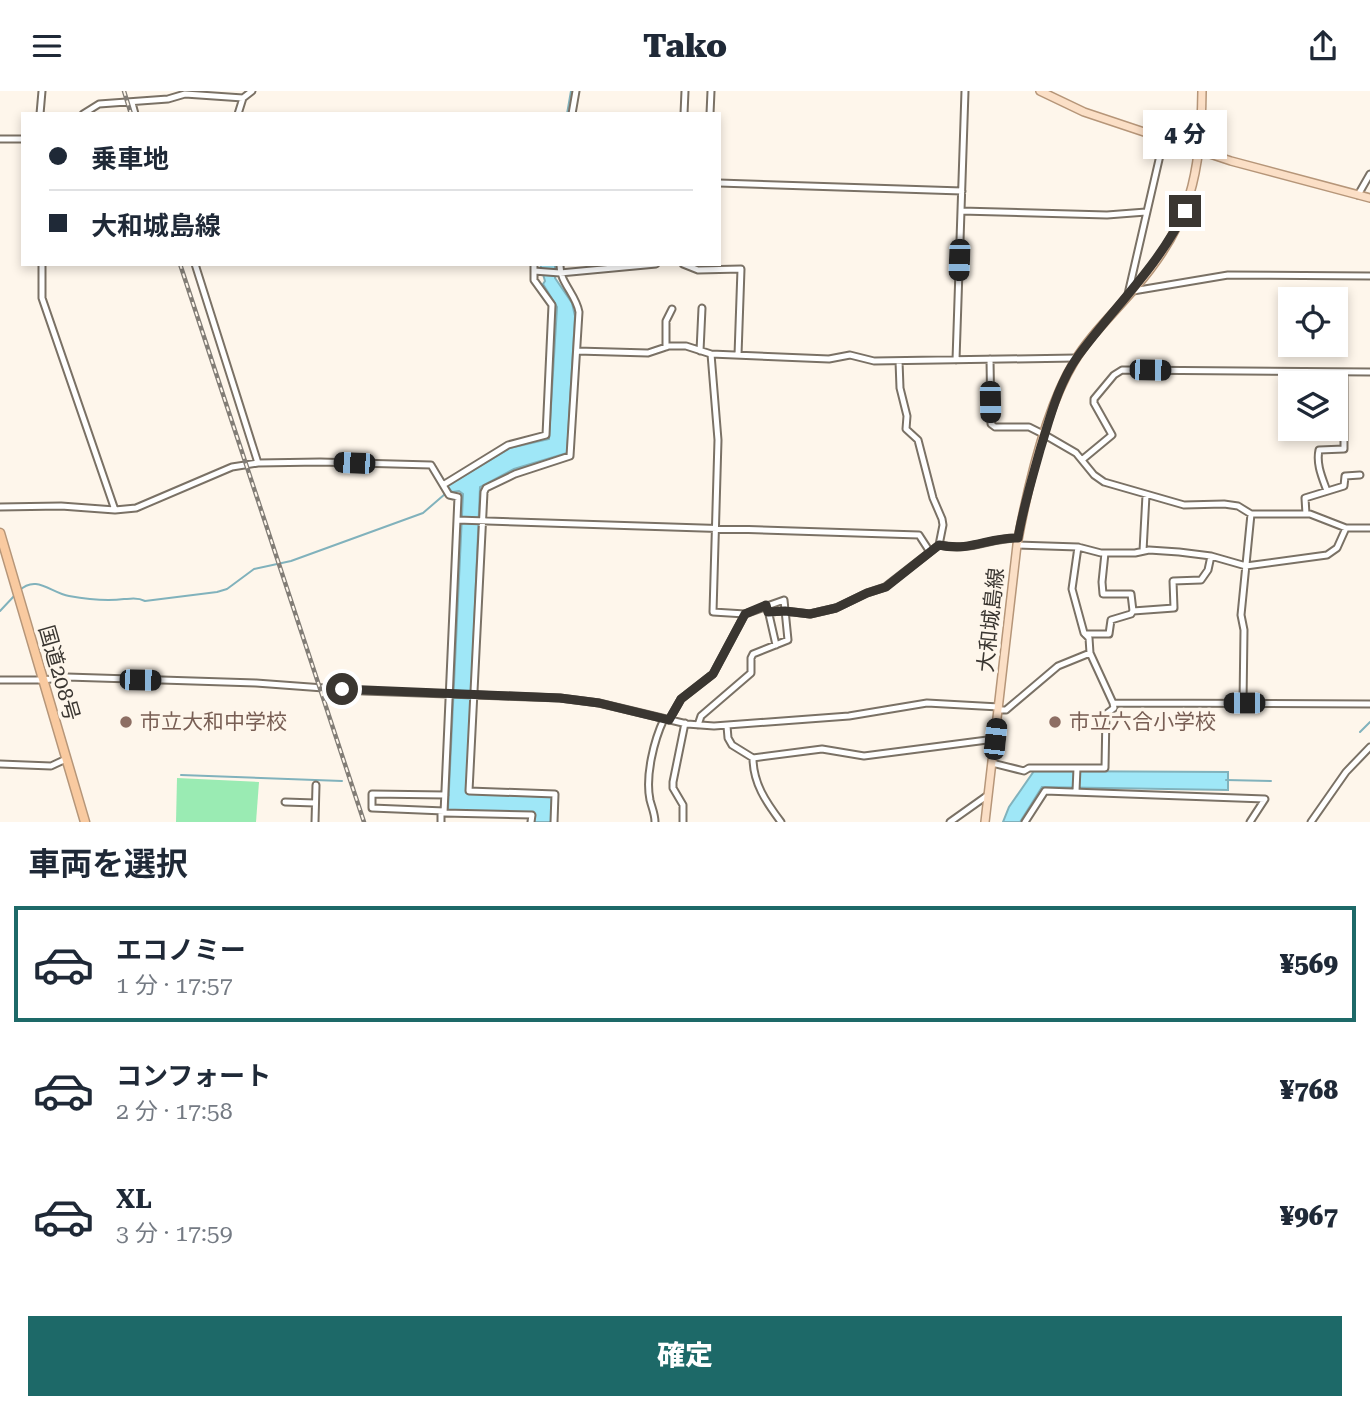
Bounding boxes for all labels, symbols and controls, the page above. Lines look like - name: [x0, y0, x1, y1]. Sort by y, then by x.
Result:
- icon: menu: [28, 27, 66, 65]
- text: Tako: [643, 27, 727, 65]
- icon: share: [1304, 27, 1342, 65]
- callout: 4 分: [1143, 109, 1227, 159]
- text: 4 分: [1164, 121, 1206, 148]
- text: 乗車地: [91, 144, 169, 174]
- route end: [1169, 195, 1201, 227]
- text: 大和城島線: [91, 211, 221, 241]
- car: [948, 239, 971, 281]
- map controls: [1278, 287, 1348, 441]
- button: locate: [1278, 287, 1348, 357]
- car: [1129, 359, 1172, 381]
- button: layers: [1278, 371, 1348, 441]
- car: [980, 381, 1001, 423]
- car: [333, 452, 376, 474]
- street label: 大和城島線: [974, 567, 1008, 673]
- street label: 国道208号: [34, 622, 84, 724]
- car: [119, 669, 162, 691]
- route start: [326, 673, 358, 705]
- car: [1224, 693, 1266, 714]
- place label: 市立大和中学校: [140, 710, 287, 734]
- place label: 市立六合小学校: [1069, 710, 1216, 734]
- marker: 市立大和中学校: [118, 714, 134, 730]
- marker: 市立六合小学校: [1047, 714, 1063, 730]
- car: [983, 717, 1008, 761]
- text: 車両を選択: [28, 845, 188, 883]
- icon: car: [32, 933, 95, 996]
- text: エコノミー: [116, 935, 246, 965]
- text: ¥569: [1280, 949, 1338, 979]
- text: 1 分 · 17:57: [116, 972, 233, 999]
- icon: car: [32, 1059, 95, 1122]
- text: コンフォート: [116, 1061, 271, 1091]
- text: ¥768: [1280, 1075, 1338, 1105]
- text: 2 分 · 17:58: [116, 1098, 233, 1125]
- text: XL: [116, 1184, 152, 1214]
- icon: car: [32, 1185, 95, 1248]
- text: ¥967: [1280, 1201, 1338, 1231]
- text: 3 分 · 17:59: [116, 1220, 233, 1247]
- button: 確定: [28, 1316, 1342, 1396]

